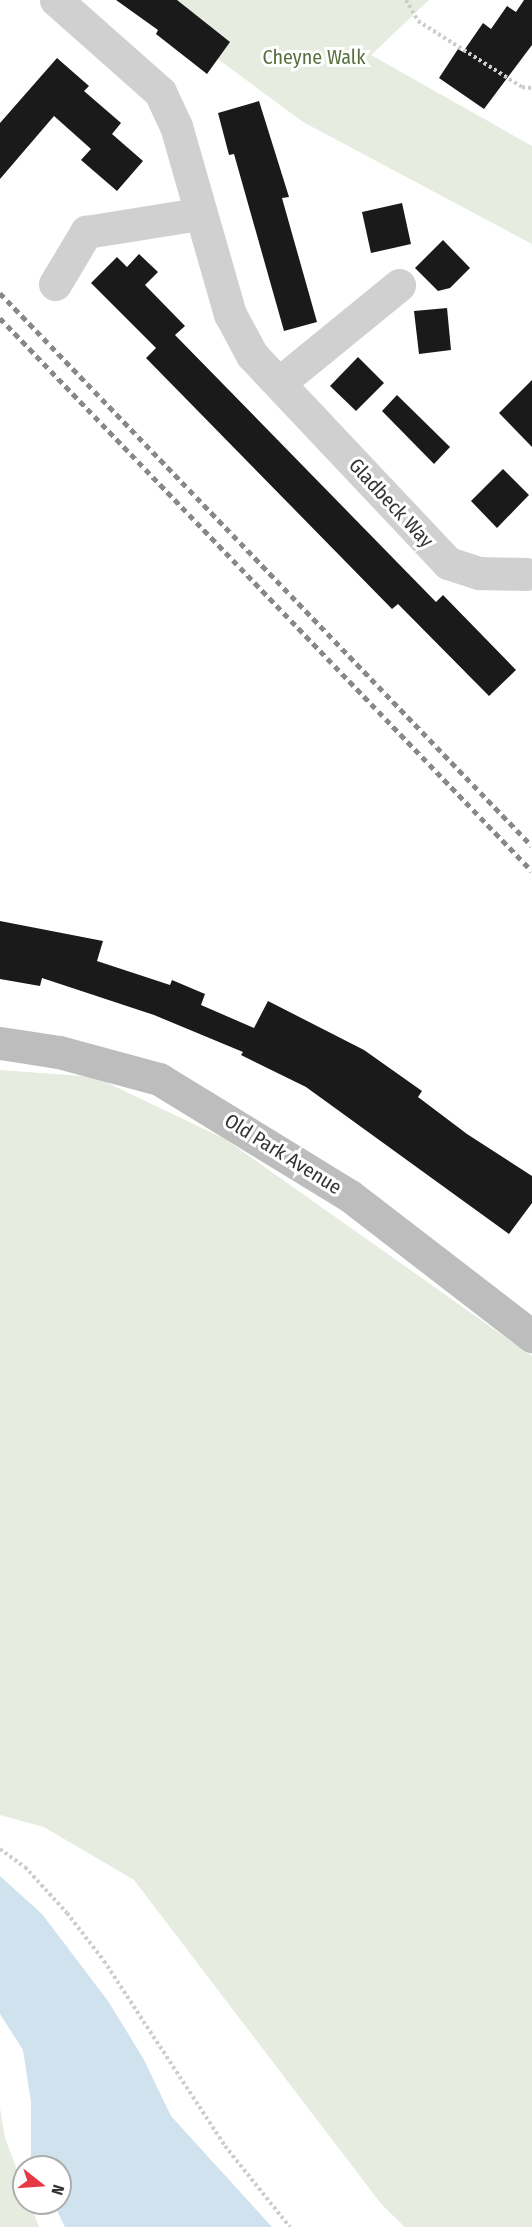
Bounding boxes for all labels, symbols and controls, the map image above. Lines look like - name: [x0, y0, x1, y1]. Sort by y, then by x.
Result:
- park label: Cheyne Walk: [263, 45, 365, 69]
- street label: Gladbeck Way: [344, 453, 438, 553]
- street label: Old Park Avenue: [220, 1108, 346, 1200]
- north arrow: [12, 2155, 72, 2215]
- text: N: [47, 2182, 68, 2197]

